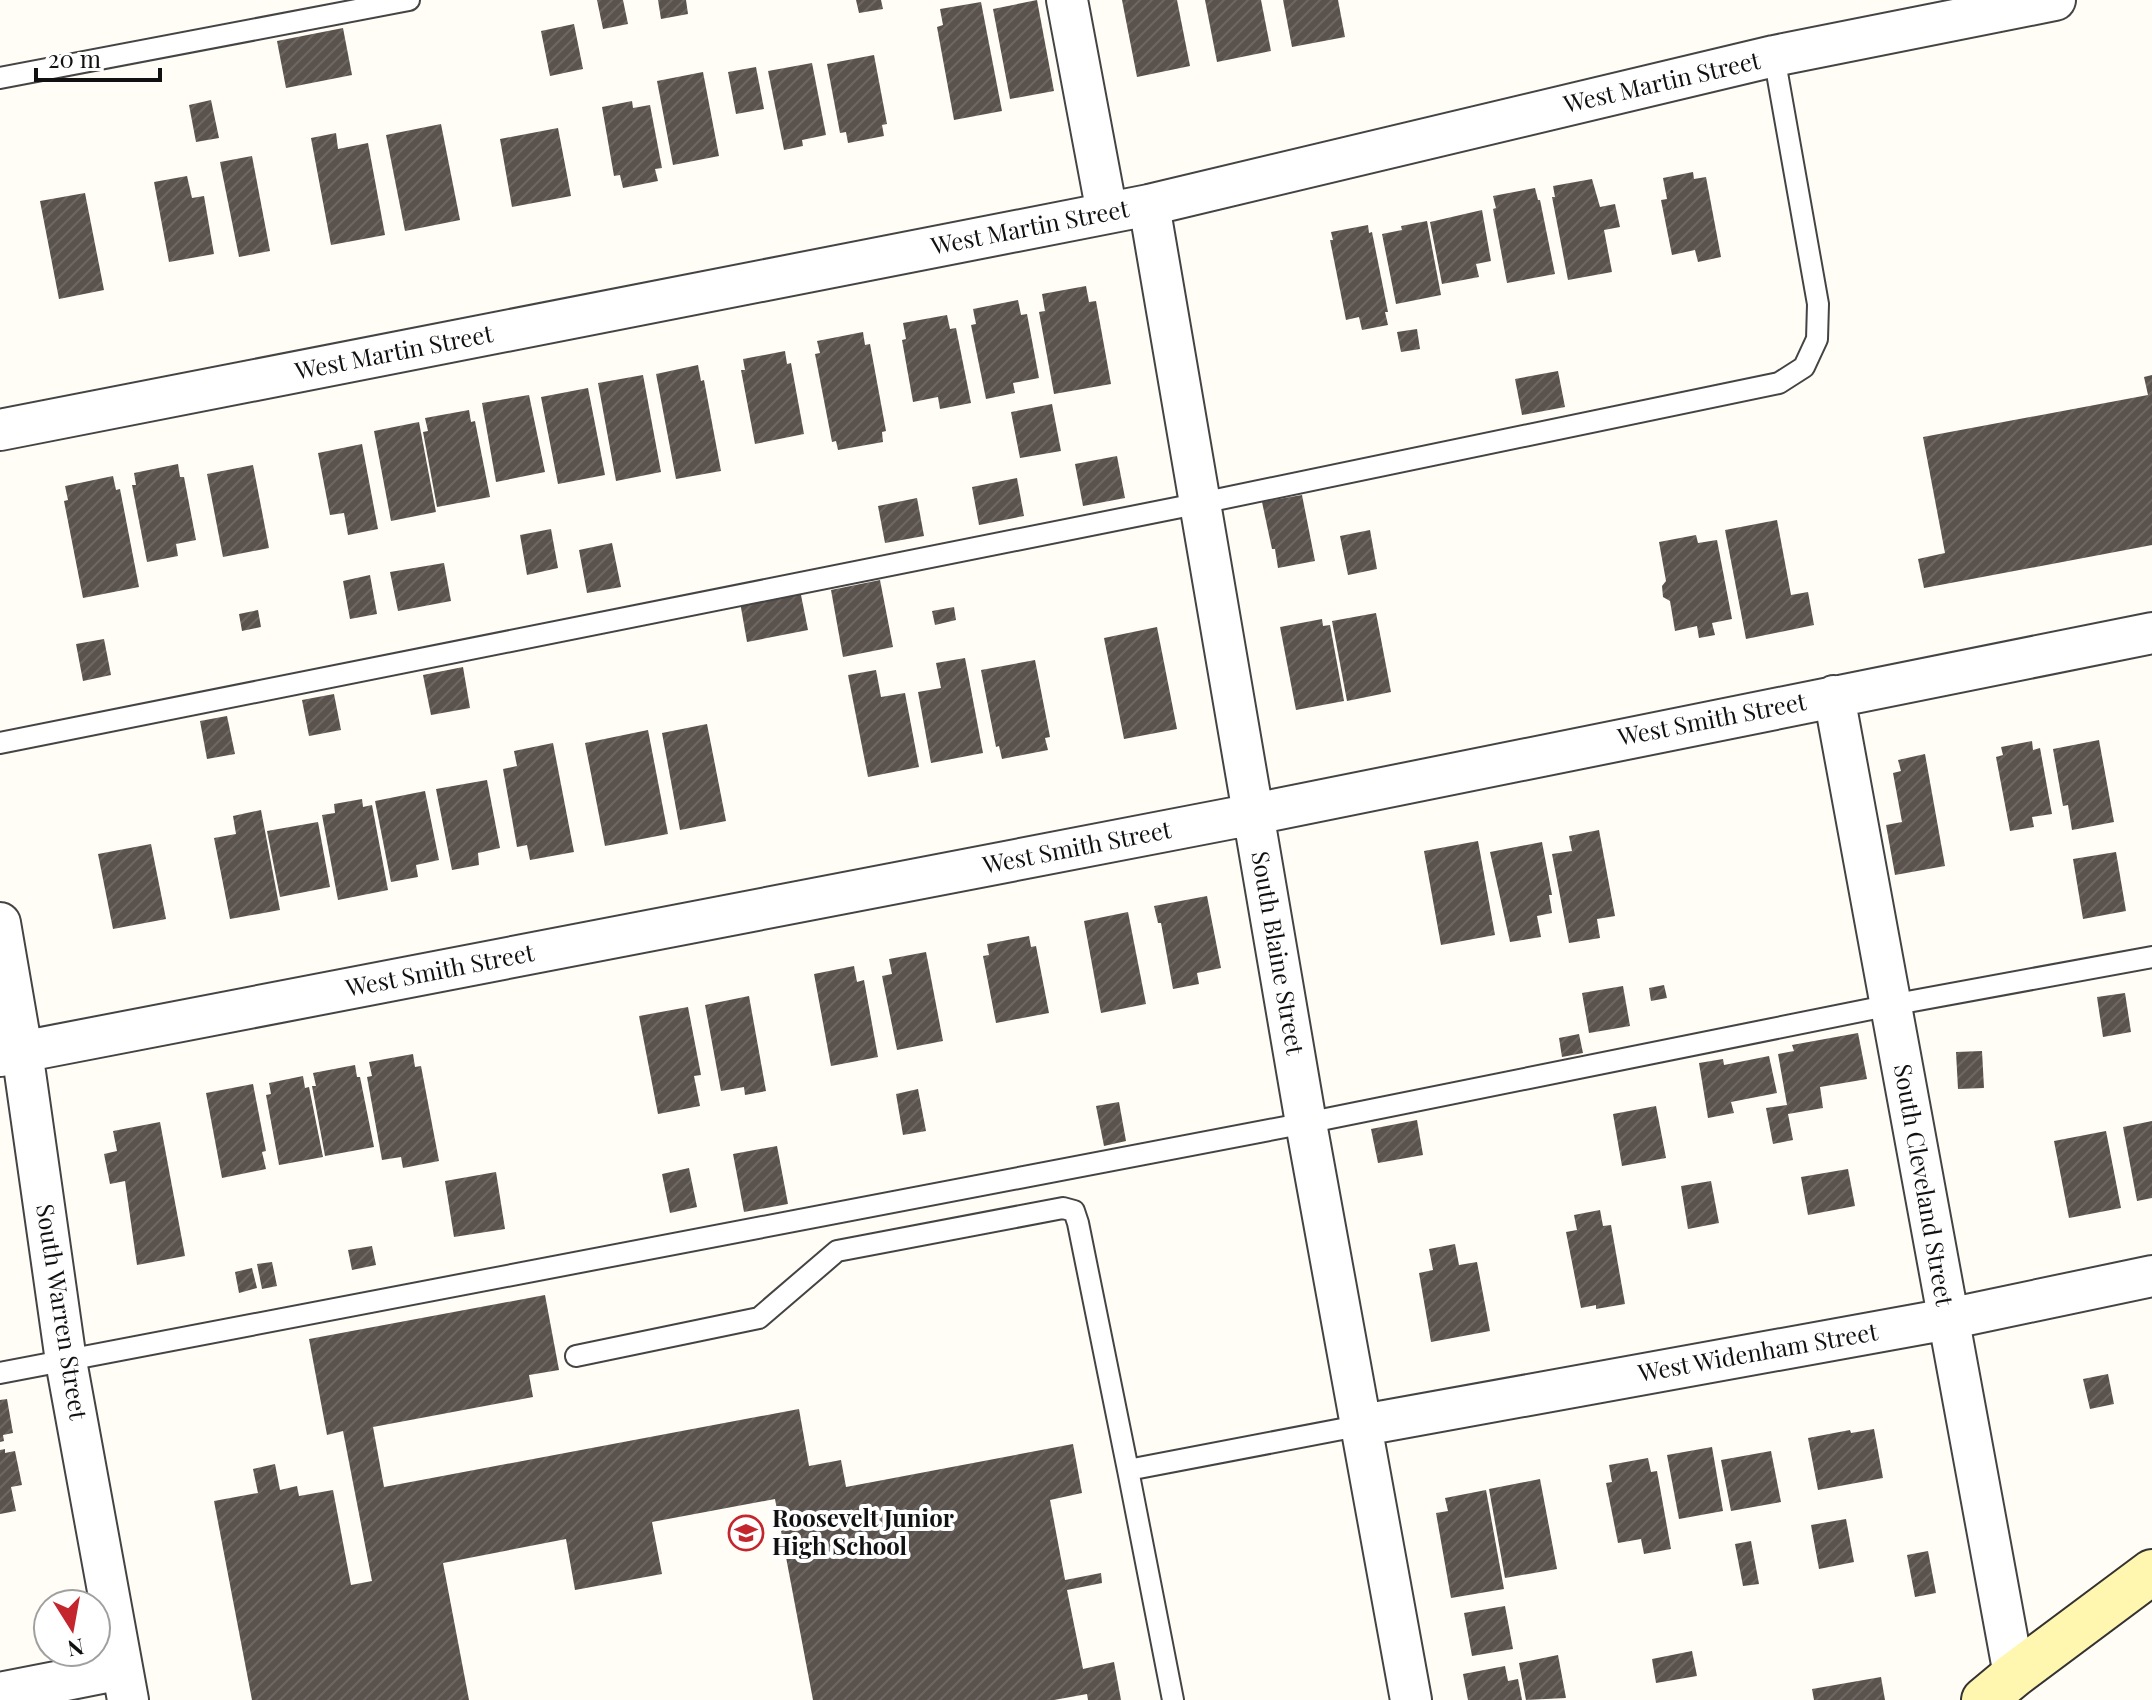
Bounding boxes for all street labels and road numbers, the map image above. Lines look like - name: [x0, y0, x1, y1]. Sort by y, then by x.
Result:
- street label: West Martin Street: [1559, 43, 1763, 119]
- street label: West Martin Street: [927, 191, 1132, 261]
- street label: West Martin Street: [291, 316, 496, 386]
- street label: West Smith Street: [1614, 684, 1809, 752]
- street label: West Smith Street: [979, 812, 1174, 880]
- street label: South Blaine Street: [1245, 848, 1313, 1057]
- street label: West Smith Street: [342, 935, 537, 1003]
- street label: South Cleveland Street: [1888, 1061, 1962, 1309]
- street label: South Warren Street: [30, 1201, 96, 1422]
- street label: West Widenham Street: [1634, 1314, 1880, 1388]

